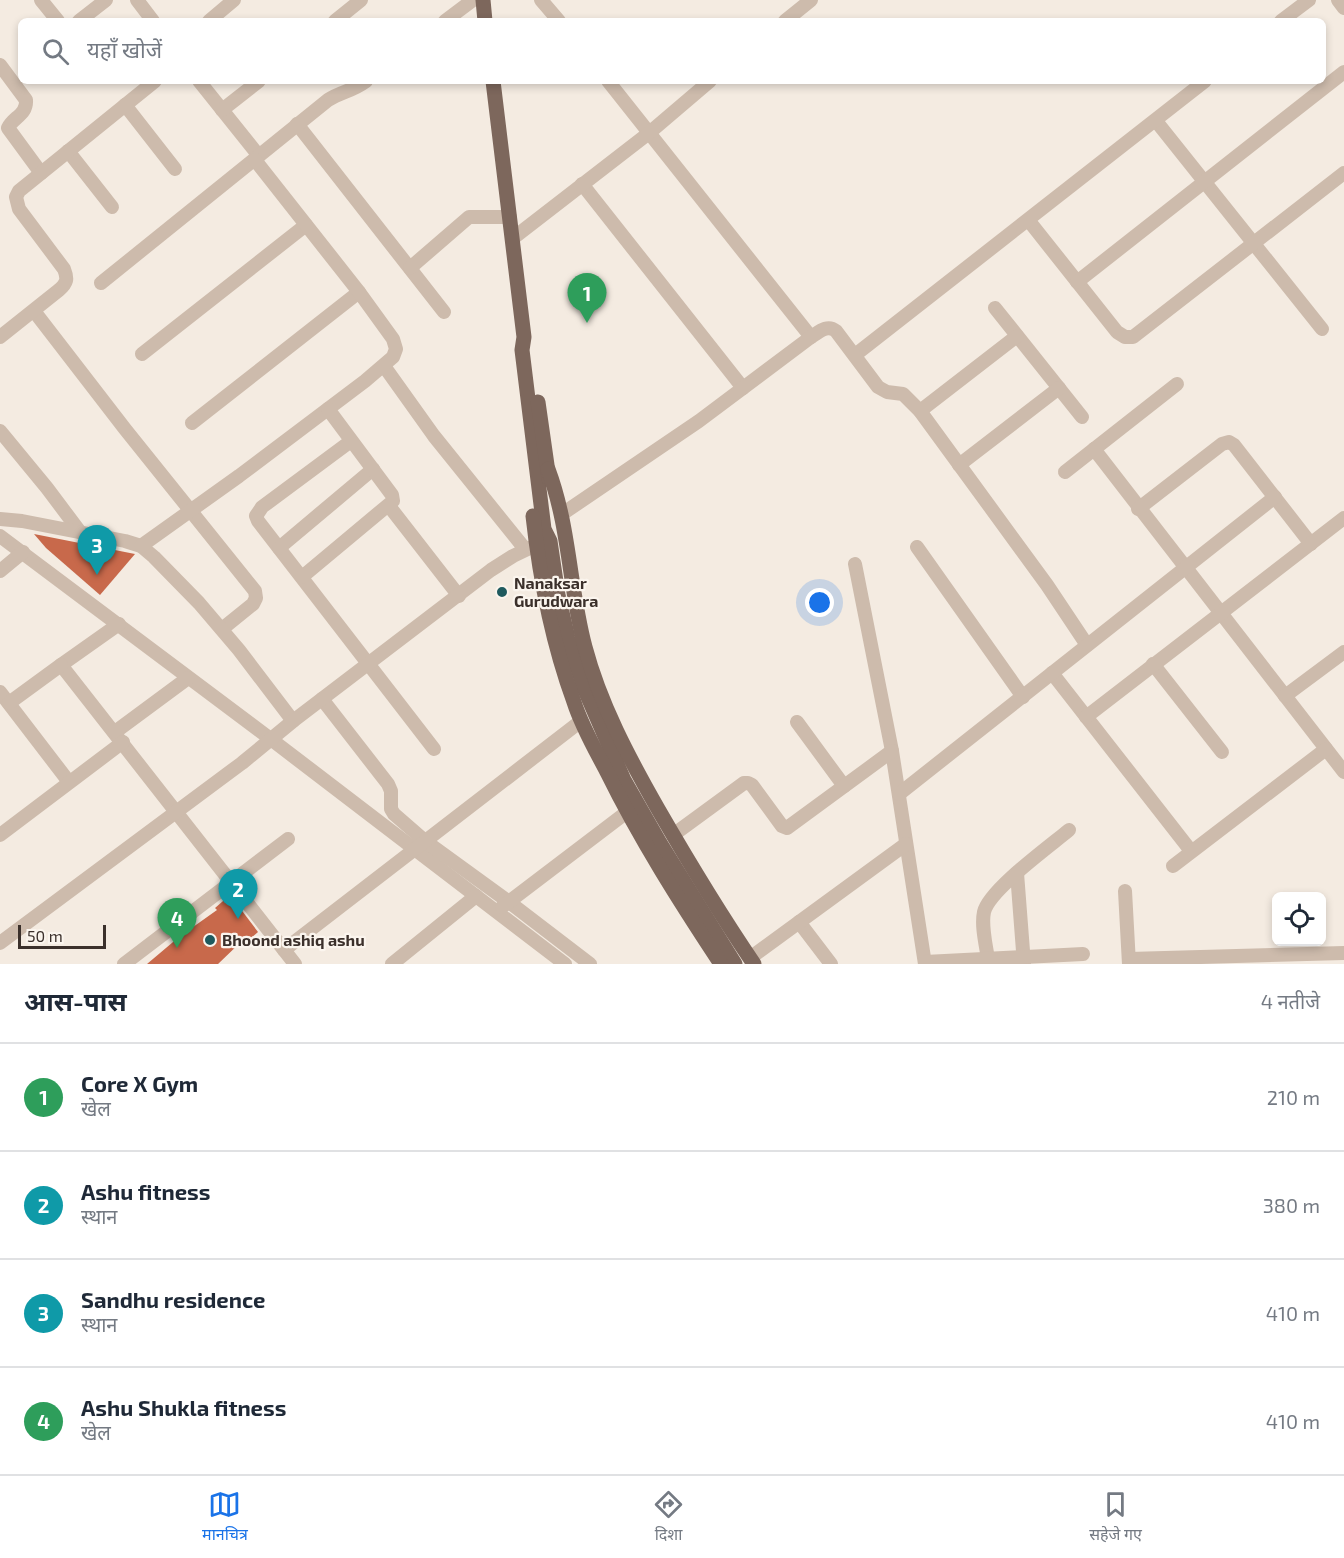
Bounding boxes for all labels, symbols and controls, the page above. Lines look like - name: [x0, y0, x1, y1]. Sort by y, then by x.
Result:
- search box: [18, 18, 1326, 84]
- icon: search: [39, 35, 72, 68]
- text: यहाँ खोजें: [87, 36, 162, 62]
- pin: 1: [568, 274, 606, 323]
- pin: 3: [78, 526, 116, 575]
- place label: Nanaksar Gurudwara: [514, 573, 598, 610]
- marker: Nanaksar Gurudwara: [495, 585, 509, 599]
- your location: [805, 588, 834, 617]
- pin: 2: [218, 870, 258, 919]
- map controls: [1272, 892, 1326, 946]
- button: locate: [1272, 892, 1326, 946]
- pin: 4: [158, 898, 196, 948]
- scale bar: [18, 922, 106, 950]
- text: 50 m: [27, 926, 63, 945]
- place label: Bhoond ashiq ashu: [222, 930, 365, 949]
- marker: Bhoond ashiq ashu: [203, 933, 217, 947]
- text: आस-पास: [24, 985, 127, 1016]
- text: 4 नतीजे: [1261, 989, 1320, 1013]
- text: Core X Gym: [81, 1070, 198, 1096]
- text: 1: [39, 1085, 48, 1109]
- text: 210 m: [1267, 1085, 1320, 1109]
- text: खेल: [81, 1096, 111, 1120]
- text: Ashu fitness: [81, 1178, 210, 1204]
- text: 2: [38, 1193, 49, 1217]
- text: 380 m: [1263, 1193, 1320, 1217]
- text: स्थान: [81, 1204, 117, 1228]
- text: Sandhu residence: [81, 1286, 265, 1312]
- text: 3: [38, 1301, 49, 1325]
- text: 410 m: [1266, 1301, 1320, 1325]
- text: स्थान: [81, 1312, 117, 1336]
- text: Ashu Shukla fitness: [81, 1394, 286, 1420]
- text: 4: [37, 1409, 50, 1433]
- text: 410 m: [1266, 1409, 1320, 1433]
- text: खेल: [81, 1420, 111, 1444]
- tab: मानचित्र: [202, 1488, 248, 1547]
- tab: दिशा: [652, 1488, 685, 1547]
- tab: सहेजे गए: [1089, 1488, 1142, 1547]

